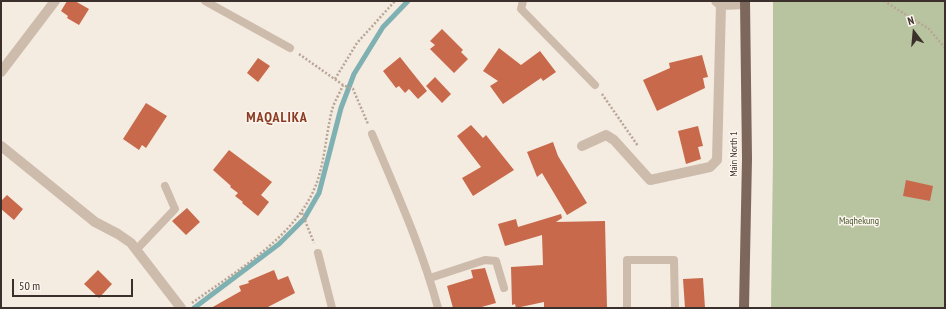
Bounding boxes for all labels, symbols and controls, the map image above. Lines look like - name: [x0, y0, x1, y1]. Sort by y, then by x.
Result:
- north arrow: [894, 12, 934, 52]
- text: N: [906, 13, 915, 28]
- district label: MAQALIKA: [246, 110, 308, 126]
- street label: Main North 1: [728, 131, 740, 177]
- park label: Maqhekung: [839, 215, 879, 227]
- scale bar: [14, 271, 135, 297]
- text: 50 m: [19, 278, 40, 293]

